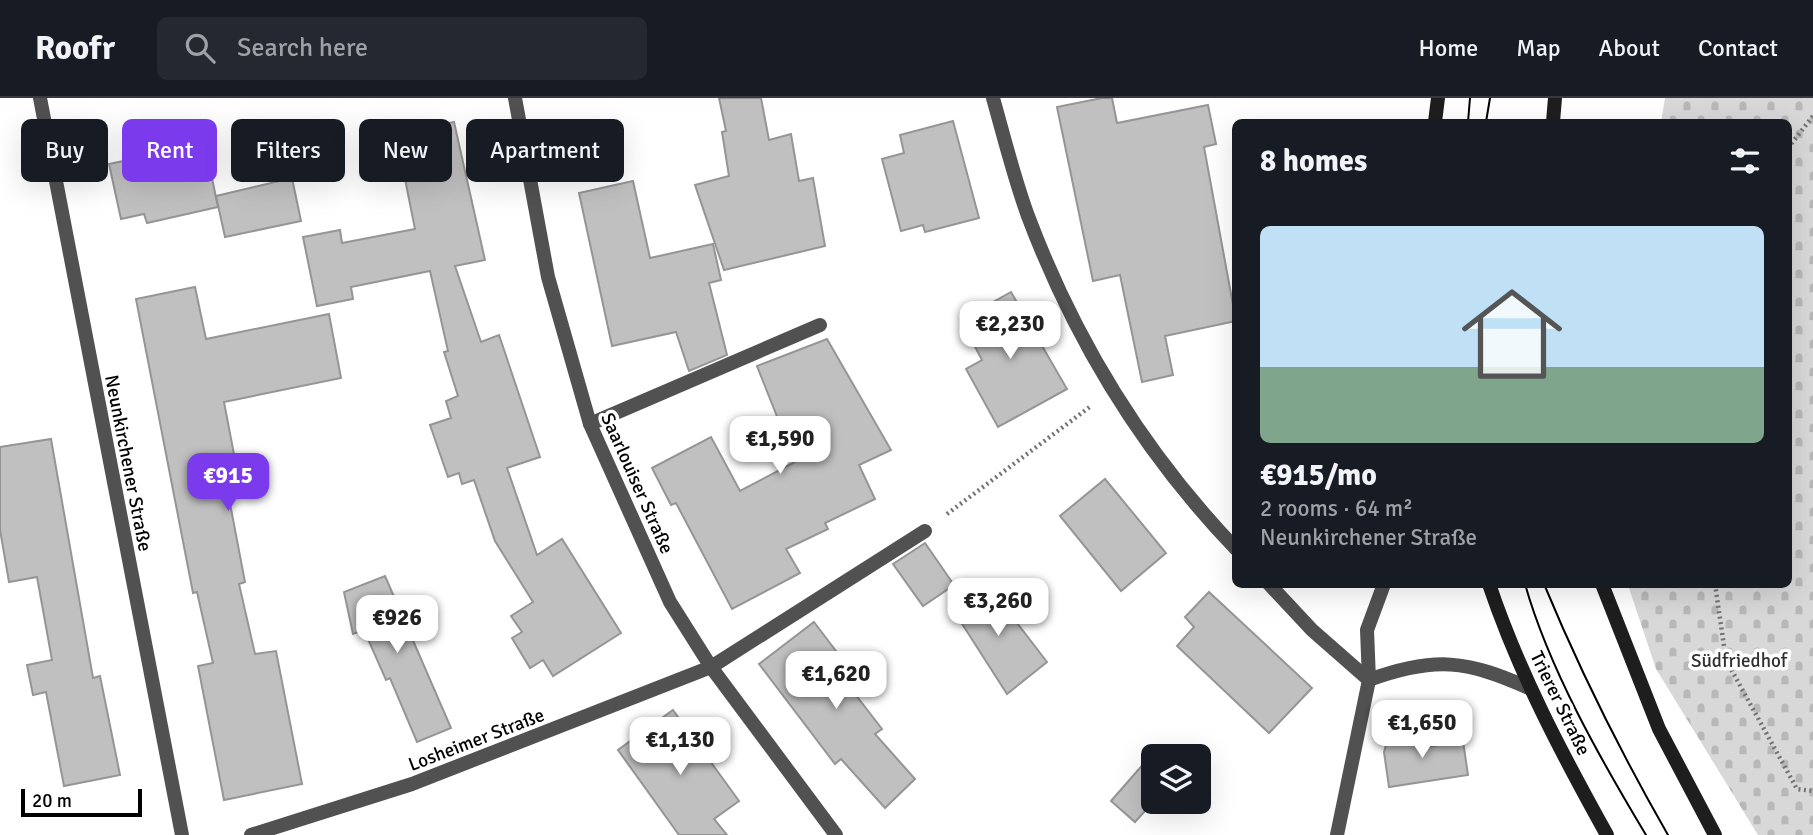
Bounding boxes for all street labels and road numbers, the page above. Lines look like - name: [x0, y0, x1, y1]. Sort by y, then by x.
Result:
- street label: Neunkirchener Straße: [99, 373, 157, 554]
- street label: Saarlouiser Straße: [595, 409, 679, 558]
- street label: Trierer Straße: [1525, 647, 1596, 759]
- street label: Losheimer Straße: [405, 703, 548, 777]

